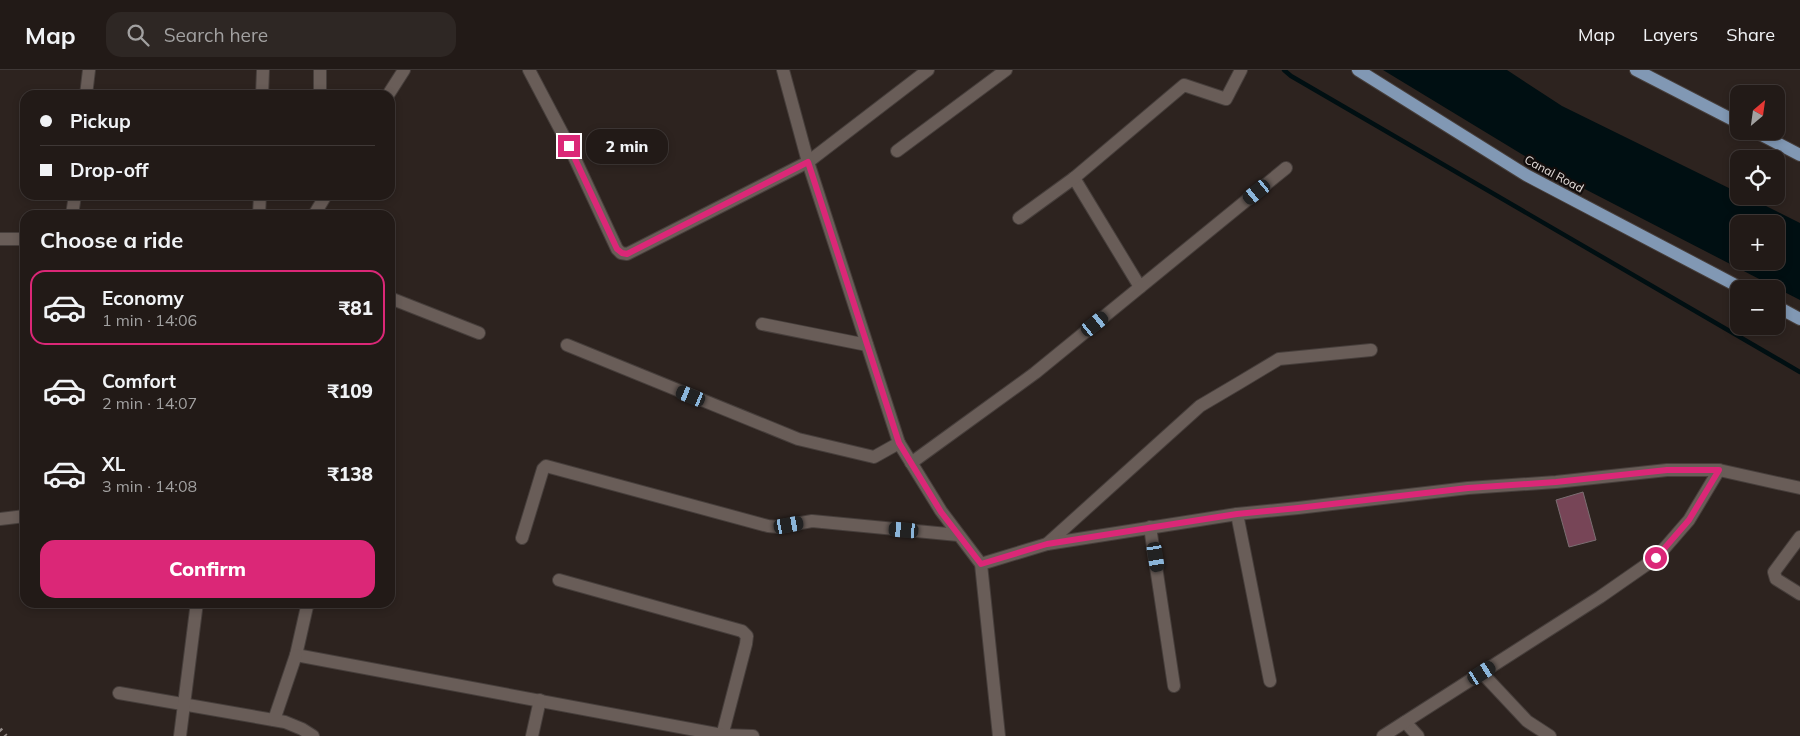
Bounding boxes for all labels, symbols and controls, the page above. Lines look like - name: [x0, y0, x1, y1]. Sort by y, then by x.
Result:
- search box: [106, 12, 456, 57]
- text: Map: [25, 20, 76, 50]
- icon: search: [124, 21, 152, 49]
- text: Search here: [164, 23, 268, 47]
- text: Map: [1578, 23, 1615, 46]
- text: Layers: [1643, 23, 1698, 46]
- text: Share: [1726, 23, 1775, 46]
- north arrow: [1730, 85, 1785, 140]
- map controls: [1730, 85, 1785, 335]
- text: Pickup: [70, 109, 131, 133]
- callout: 2 min: [586, 128, 669, 164]
- route end: [558, 135, 580, 157]
- text: 2 min: [606, 136, 648, 156]
- button: locate: [1730, 150, 1785, 205]
- street label: Canal Road: [1522, 152, 1586, 195]
- text: Drop-off: [70, 158, 148, 182]
- car: [1240, 177, 1273, 207]
- button: +: [1730, 215, 1785, 270]
- text: Choose a ride: [40, 226, 183, 254]
- button: −: [1730, 280, 1785, 335]
- icon: car: [42, 285, 87, 330]
- text: Economy: [102, 286, 184, 310]
- text: ₹81: [339, 296, 373, 320]
- car: [1078, 309, 1111, 339]
- text: 1 min · 14:06: [102, 310, 197, 330]
- icon: car: [42, 368, 87, 413]
- text: Comfort: [102, 369, 176, 393]
- text: ₹109: [327, 379, 373, 403]
- car: [674, 383, 707, 409]
- text: 2 min · 14:07: [102, 393, 197, 413]
- icon: car: [42, 451, 87, 496]
- text: XL: [102, 452, 125, 476]
- text: ₹138: [327, 462, 373, 486]
- text: 3 min · 14:08: [102, 476, 197, 496]
- car: [772, 515, 805, 535]
- car: [888, 521, 919, 539]
- button: Confirm: [40, 540, 375, 598]
- car: [1146, 541, 1165, 573]
- route start: [1645, 547, 1667, 569]
- car: [1465, 659, 1498, 687]

